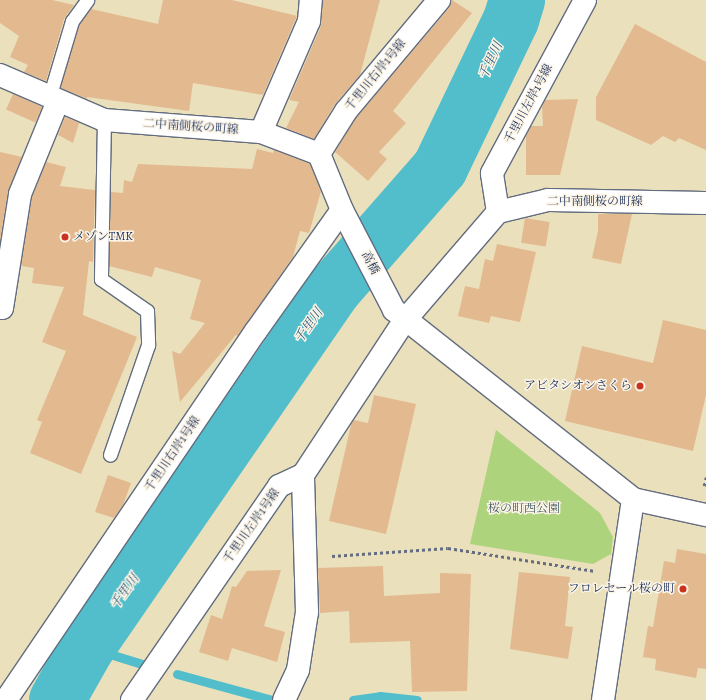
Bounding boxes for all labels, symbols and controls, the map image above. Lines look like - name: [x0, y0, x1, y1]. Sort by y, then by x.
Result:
- street label: 千里川右岸1号線: [343, 36, 409, 114]
- water label: 千里川: [476, 40, 506, 82]
- street label: 千里川左岸1号線: [502, 62, 556, 146]
- street label: 二中南側桜の町線: [143, 116, 239, 138]
- street label: 二中南側桜の町線: [547, 195, 643, 209]
- place label: メゾンTMK: [73, 230, 133, 244]
- marker: メゾンTMK: [60, 232, 70, 242]
- street label: 高橋: [358, 249, 382, 277]
- water label: 千里川: [291, 306, 327, 346]
- place label: アビタシオンさくら: [524, 379, 632, 393]
- marker: アビタシオンさくら: [635, 381, 645, 391]
- street label: 千里川右岸1号線: [142, 413, 204, 495]
- street label: 千里川左岸1号線: [221, 486, 283, 566]
- park label: 桜の町西公園: [488, 502, 560, 516]
- water label: 千里川: [107, 572, 143, 612]
- place label: フロレセール桜の町: [567, 582, 675, 596]
- marker: フロレセール桜の町: [678, 584, 688, 594]

